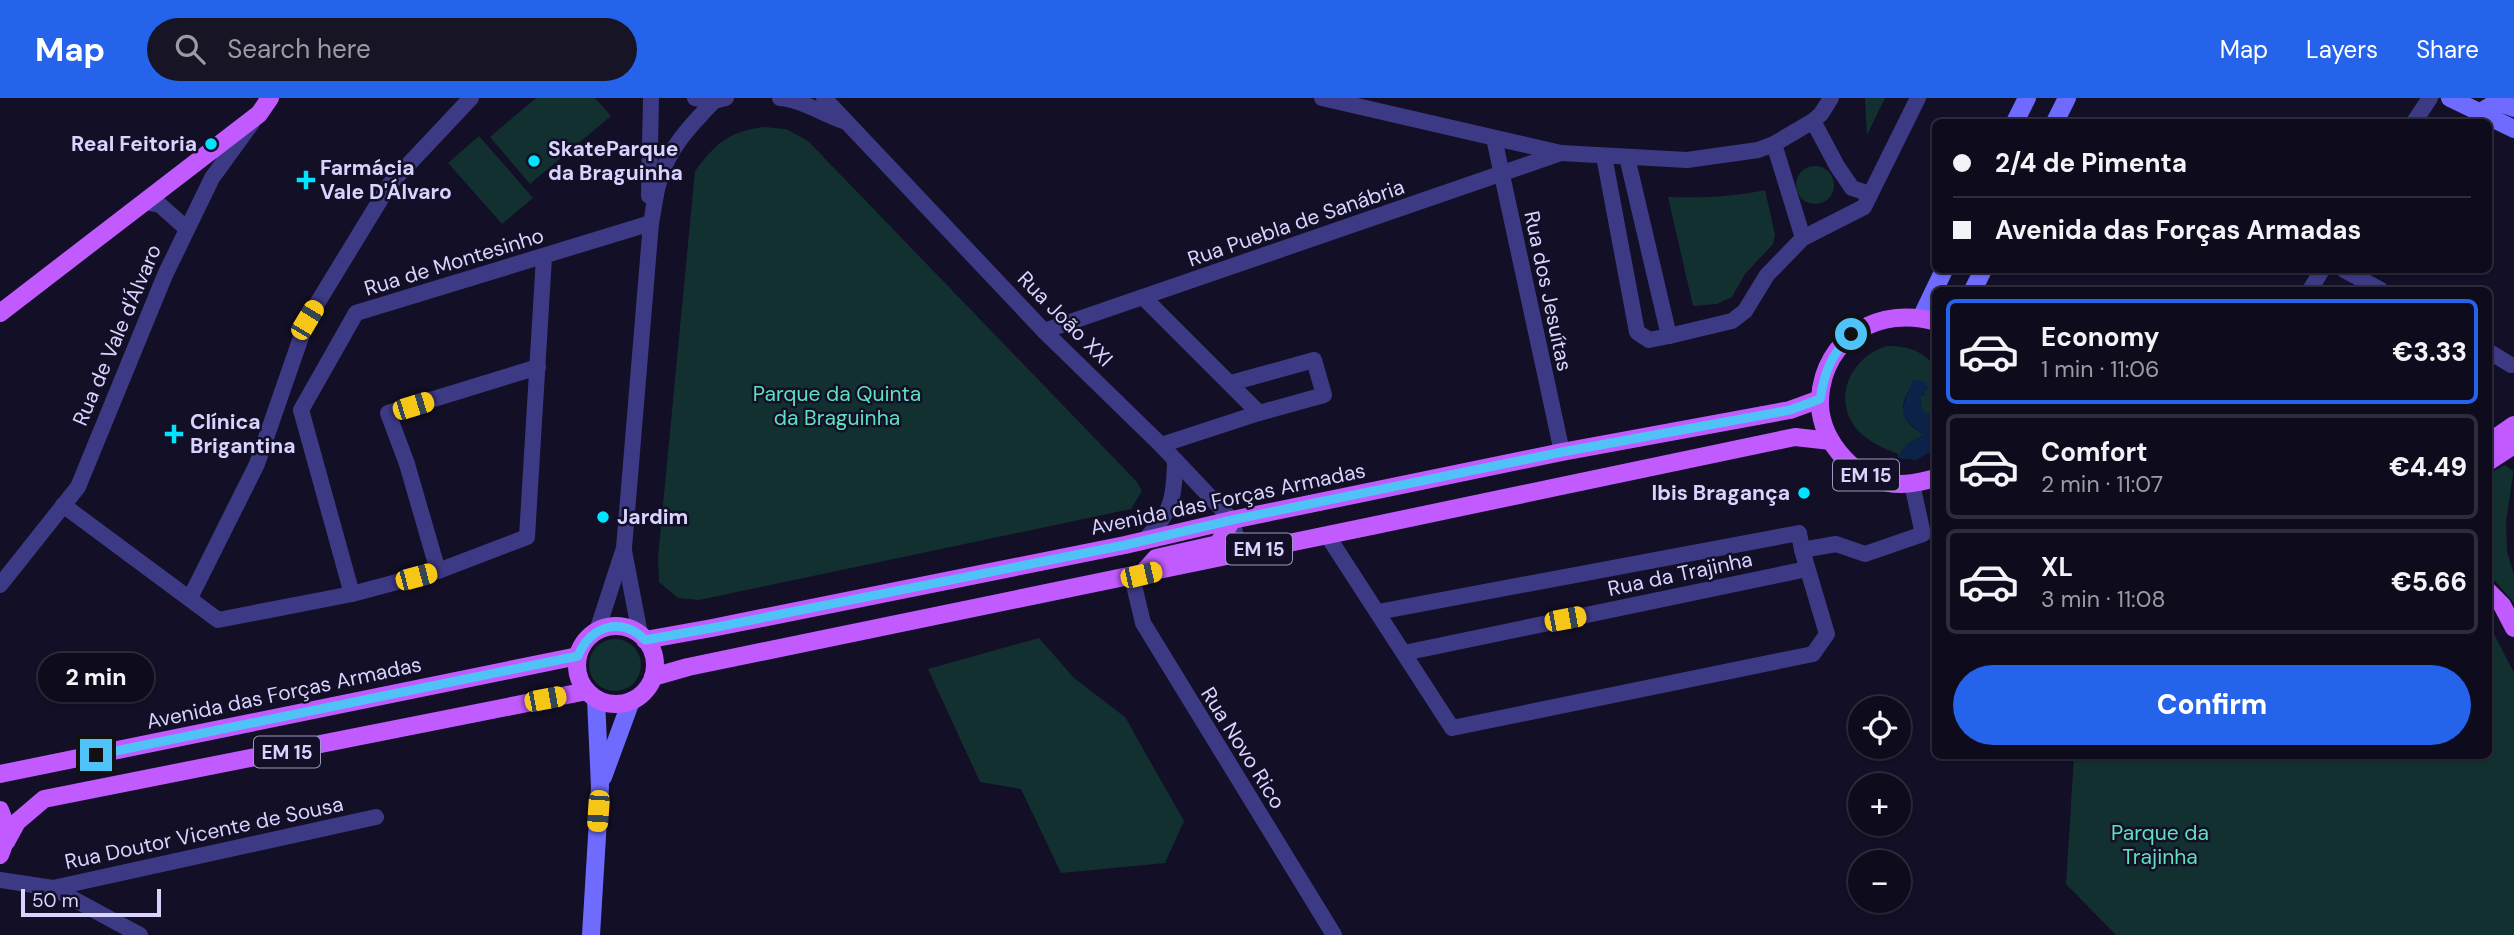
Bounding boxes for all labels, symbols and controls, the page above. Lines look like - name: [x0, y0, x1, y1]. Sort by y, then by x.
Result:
- search box: [147, 18, 637, 81]
- text: Map: [35, 28, 105, 71]
- icon: search: [171, 30, 209, 68]
- text: Search here: [227, 32, 371, 66]
- text: Map: [2220, 34, 2268, 65]
- text: Layers: [2306, 34, 2378, 65]
- text: Share: [2416, 34, 2479, 65]
- place label: Real Feitoria: [71, 130, 197, 158]
- place label: SkateParque da Braguinha: [548, 135, 683, 187]
- marker: Real Feitoria: [203, 136, 219, 152]
- text: 2/4 de Pimenta: [1995, 146, 2187, 180]
- marker: SkateParque da Braguinha: [526, 153, 542, 169]
- place label: Farmácia Vale D'Álvaro: [320, 154, 452, 206]
- marker: Farmácia Vale D'Álvaro: [298, 172, 314, 188]
- street label: Rua Puebla de Sanábria: [1184, 173, 1408, 273]
- street label: Rua dos Jesuítas: [1517, 208, 1579, 374]
- text: Avenida das Forças Armadas: [1995, 213, 2361, 247]
- street label: Rua de Montesinho: [361, 221, 547, 303]
- street label: Rua de Vale d'Álvaro: [66, 240, 168, 430]
- street label: Rua João XXI: [1011, 265, 1119, 373]
- car: [288, 297, 327, 343]
- route start: [1835, 318, 1867, 350]
- icon: car: [1957, 320, 2020, 383]
- text: Economy: [2041, 320, 2159, 354]
- text: €3.33: [2393, 335, 2467, 369]
- text: 1 min · 11:06: [2041, 354, 2159, 384]
- park label: Parque da Quinta da Braguinha: [753, 380, 921, 432]
- car: [390, 390, 437, 422]
- place label: Clínica Brigantina: [190, 408, 296, 460]
- marker: Clínica Brigantina: [164, 424, 184, 444]
- icon: car: [1957, 435, 2020, 498]
- text: Comfort: [2041, 435, 2147, 469]
- text: €4.49: [2389, 450, 2467, 484]
- street label: Avenida das Forças Armadas: [1088, 456, 1368, 542]
- road number: EM 15: [1833, 460, 1899, 490]
- text: 2 min · 11:07: [2041, 469, 2163, 499]
- place label: Ibis Bragança: [1652, 479, 1790, 507]
- marker: Ibis Bragança: [1796, 485, 1812, 501]
- place label: Jardim: [617, 503, 688, 531]
- marker: Jardim: [595, 509, 611, 525]
- road number: EM 15: [1226, 534, 1292, 564]
- street label: Rua da Trajinha: [1605, 545, 1755, 603]
- icon: car: [1957, 550, 2020, 613]
- text: XL: [2041, 550, 2073, 584]
- car: [1119, 560, 1164, 590]
- car: [393, 561, 440, 593]
- text: €5.66: [2391, 565, 2467, 599]
- text: 3 min · 11:08: [2041, 584, 2165, 614]
- car: [1543, 605, 1588, 633]
- street label: Avenida das Forças Armadas: [144, 650, 424, 736]
- callout: 2 min: [38, 654, 154, 702]
- text: 2 min: [65, 662, 127, 692]
- button: Confirm: [1953, 665, 2471, 745]
- street label: Rua Novo Rico: [1194, 682, 1292, 814]
- car: [523, 685, 568, 713]
- map controls: [1848, 696, 1911, 913]
- button: locate: [1848, 696, 1911, 759]
- road number: EM 15: [254, 736, 320, 768]
- route end: [80, 739, 112, 771]
- button: +: [1848, 773, 1911, 836]
- car: [587, 789, 610, 833]
- street label: Rua Doutor Vicente de Sousa: [62, 790, 346, 876]
- park label: Parque da Trajinha: [2111, 819, 2209, 871]
- button: −: [1848, 850, 1911, 913]
- scale bar: [21, 886, 161, 918]
- text: 50 m: [32, 888, 79, 913]

